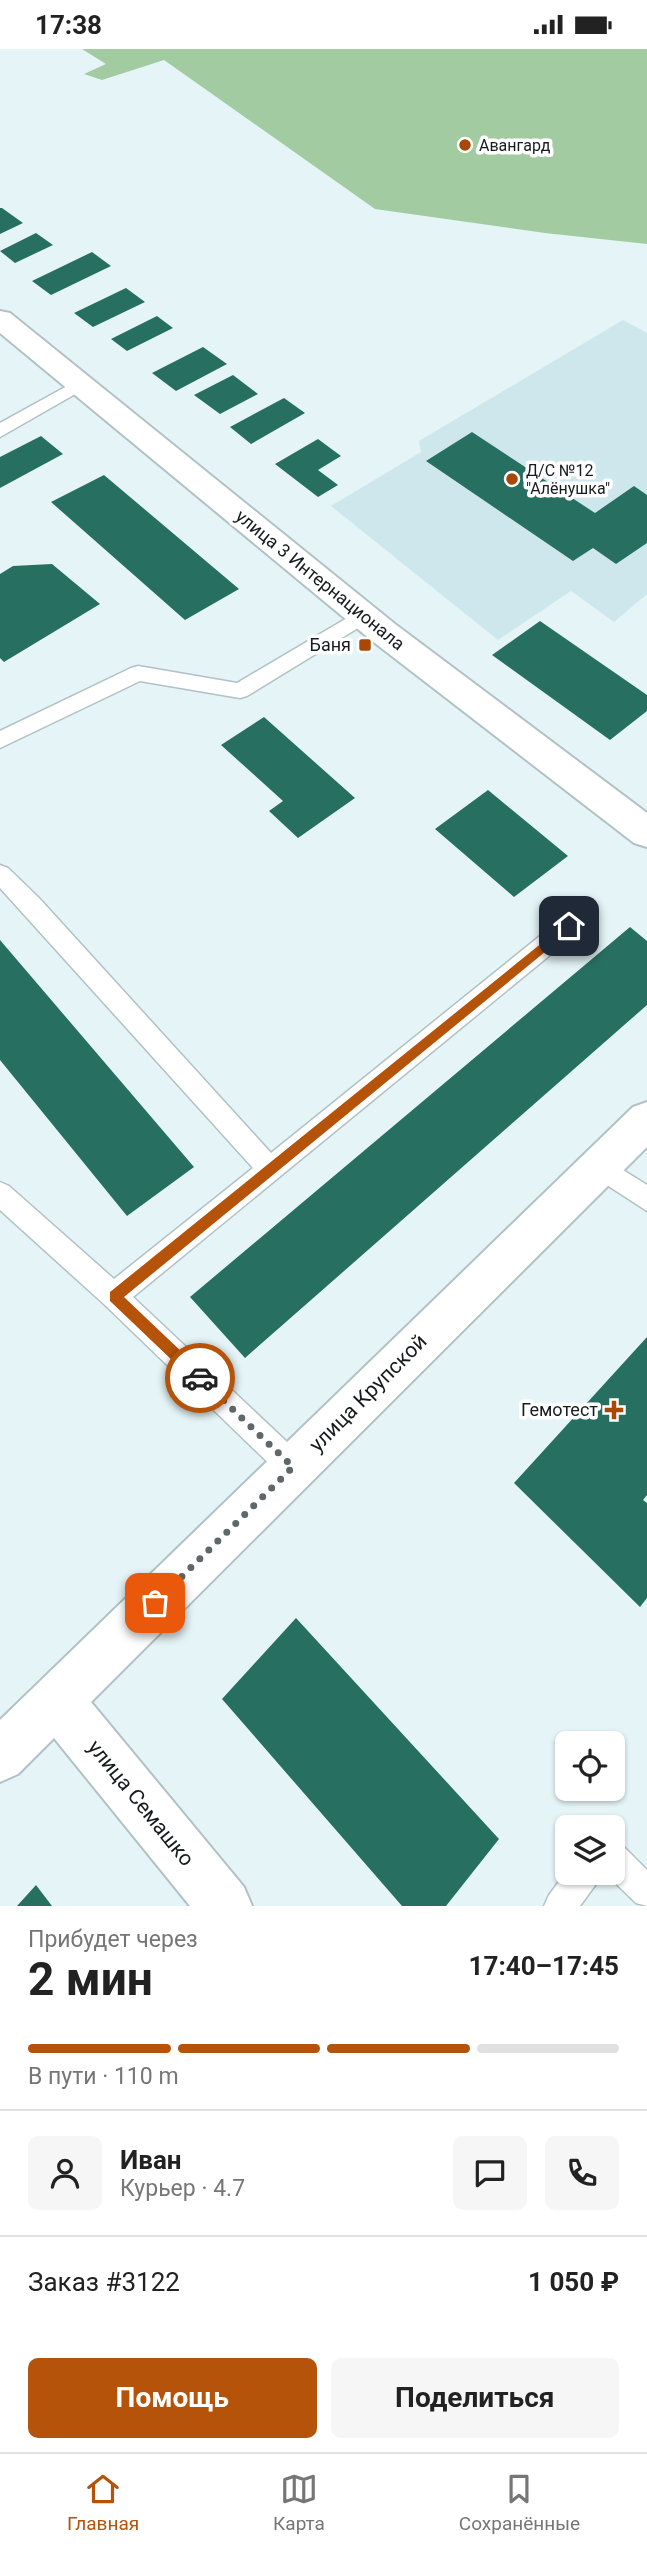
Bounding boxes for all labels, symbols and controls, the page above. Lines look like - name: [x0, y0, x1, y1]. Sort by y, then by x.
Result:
- text: 17:38: [35, 10, 102, 40]
- place label: Авангард: [479, 136, 551, 155]
- marker: Авангард: [457, 137, 473, 153]
- place label: Д/С №12 "Алёнушка": [526, 461, 610, 498]
- marker: Д/С №12 "Алёнушка": [504, 471, 520, 487]
- street label: улица 3 Интернационала: [232, 505, 409, 654]
- place label: Баня: [310, 634, 351, 655]
- marker: Баня: [357, 637, 373, 653]
- pin: [539, 896, 599, 956]
- icon: home: [550, 907, 588, 945]
- street label: улица Крупской: [304, 1329, 432, 1457]
- courier: [165, 1343, 235, 1413]
- icon: car: [181, 1359, 219, 1397]
- place label: Гемотест: [521, 1399, 598, 1420]
- marker: Гемотест: [604, 1400, 624, 1420]
- pin: [125, 1573, 185, 1633]
- icon: bag: [136, 1584, 174, 1622]
- map controls: [555, 1731, 625, 1885]
- button: locate: [555, 1731, 625, 1801]
- street label: улица Семашко: [83, 1735, 199, 1871]
- button: layers: [555, 1815, 625, 1885]
- text: Прибудет через: [28, 1926, 198, 1953]
- text: 17:40–17:45: [469, 1951, 619, 1981]
- text: 2 мин: [28, 1952, 153, 2006]
- text: В пути · 110 m: [28, 2063, 179, 2090]
- button: person: [28, 2136, 102, 2210]
- button: chat: [453, 2136, 527, 2210]
- button: phone: [545, 2136, 619, 2210]
- text: Иван: [120, 2145, 182, 2175]
- text: Курьер · 4.7: [120, 2175, 245, 2202]
- text: Заказ #3122: [28, 2267, 180, 2297]
- text: 1 050 ₽: [528, 2267, 619, 2297]
- button: Помощь: [28, 2358, 317, 2438]
- button: Поделиться: [331, 2358, 619, 2438]
- tab: Главная: [67, 2470, 139, 2535]
- tab: Карта: [273, 2470, 325, 2535]
- tab: Сохранённые: [459, 2470, 580, 2535]

